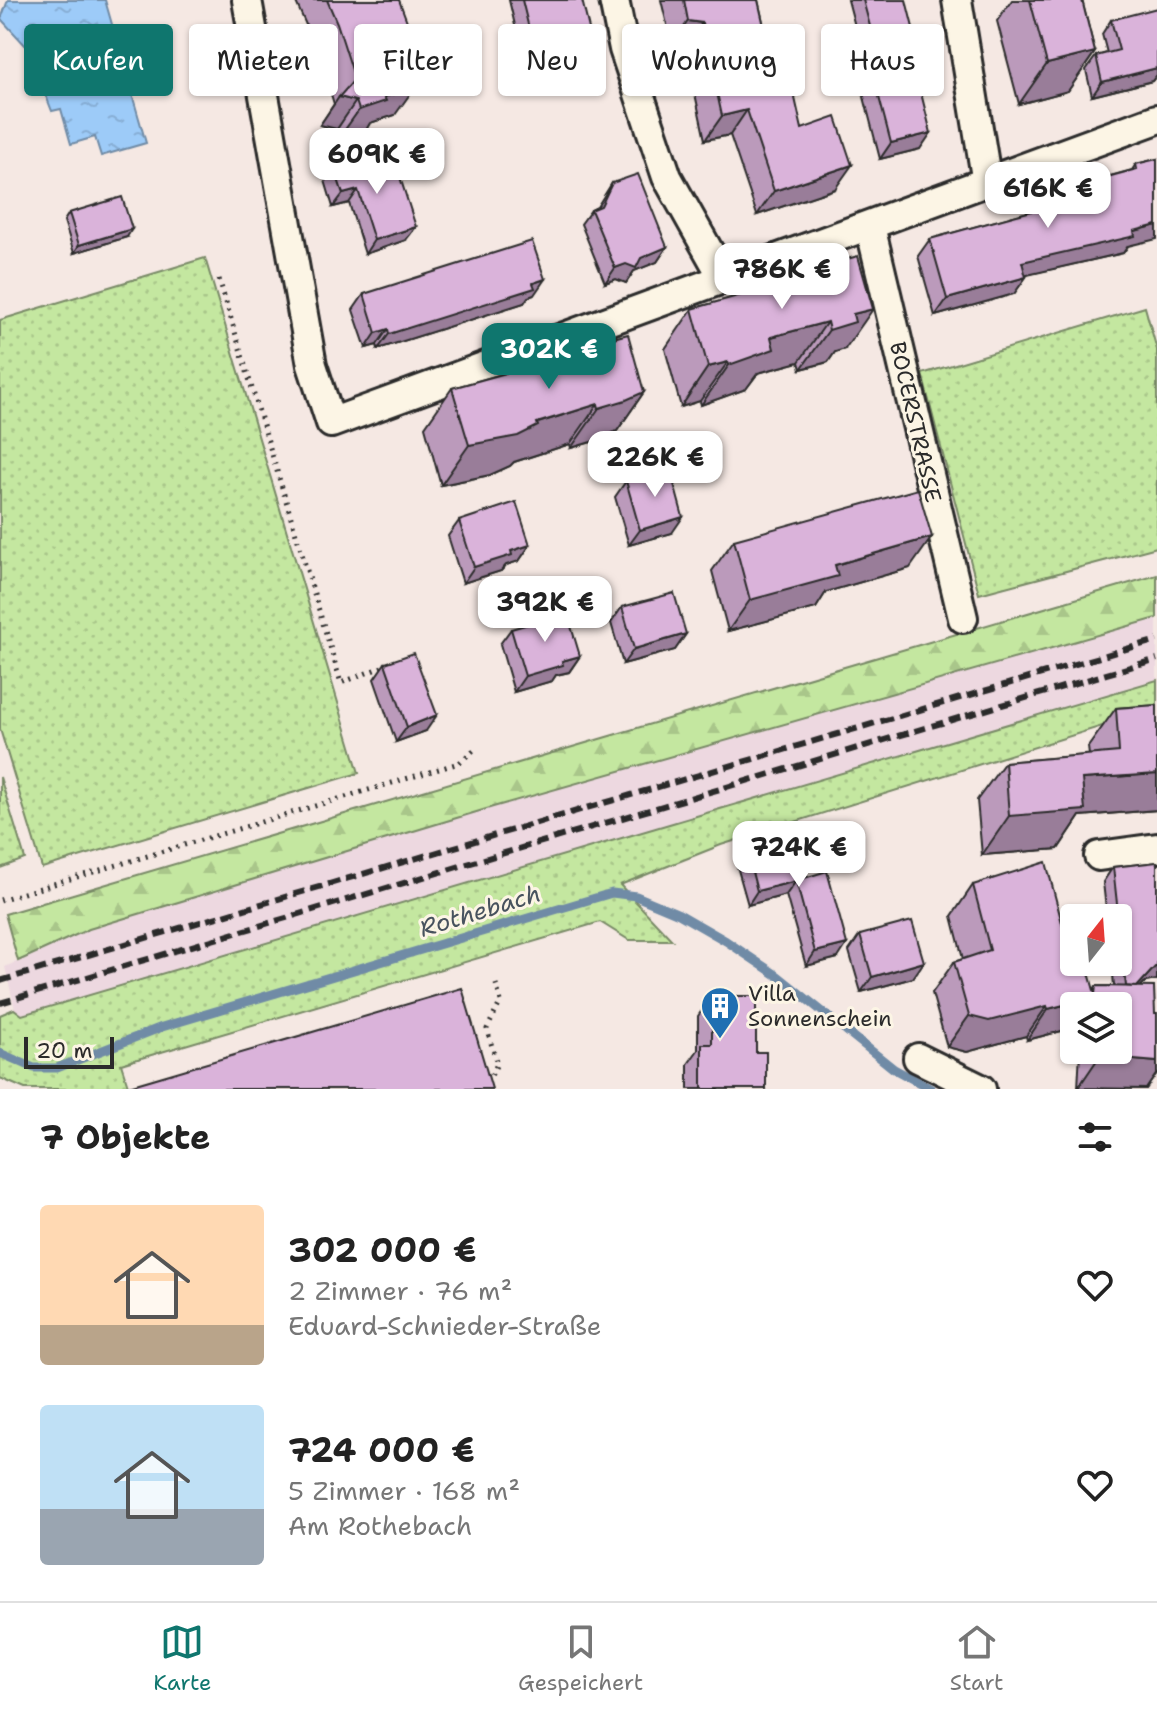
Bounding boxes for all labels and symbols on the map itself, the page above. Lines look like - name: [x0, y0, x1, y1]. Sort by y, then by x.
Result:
- pin: 609K €: [312, 128, 442, 196]
- pin: 616K €: [983, 162, 1113, 230]
- pin: 786K €: [717, 243, 847, 311]
- pin: 302K €: [484, 323, 614, 391]
- street label: BOCERSTRASSE: [883, 339, 948, 505]
- pin: 226K €: [590, 431, 720, 499]
- pin: 392K €: [480, 576, 610, 644]
- pin: 724K €: [734, 821, 864, 889]
- water label: Rothebach: [416, 877, 544, 945]
- north arrow: [1060, 904, 1132, 976]
- place label: Villa Sonnenschein: [748, 979, 892, 1033]
- building icon: Villa Sonnenschein: [699, 985, 741, 1040]
- scale bar: [24, 1033, 114, 1069]

